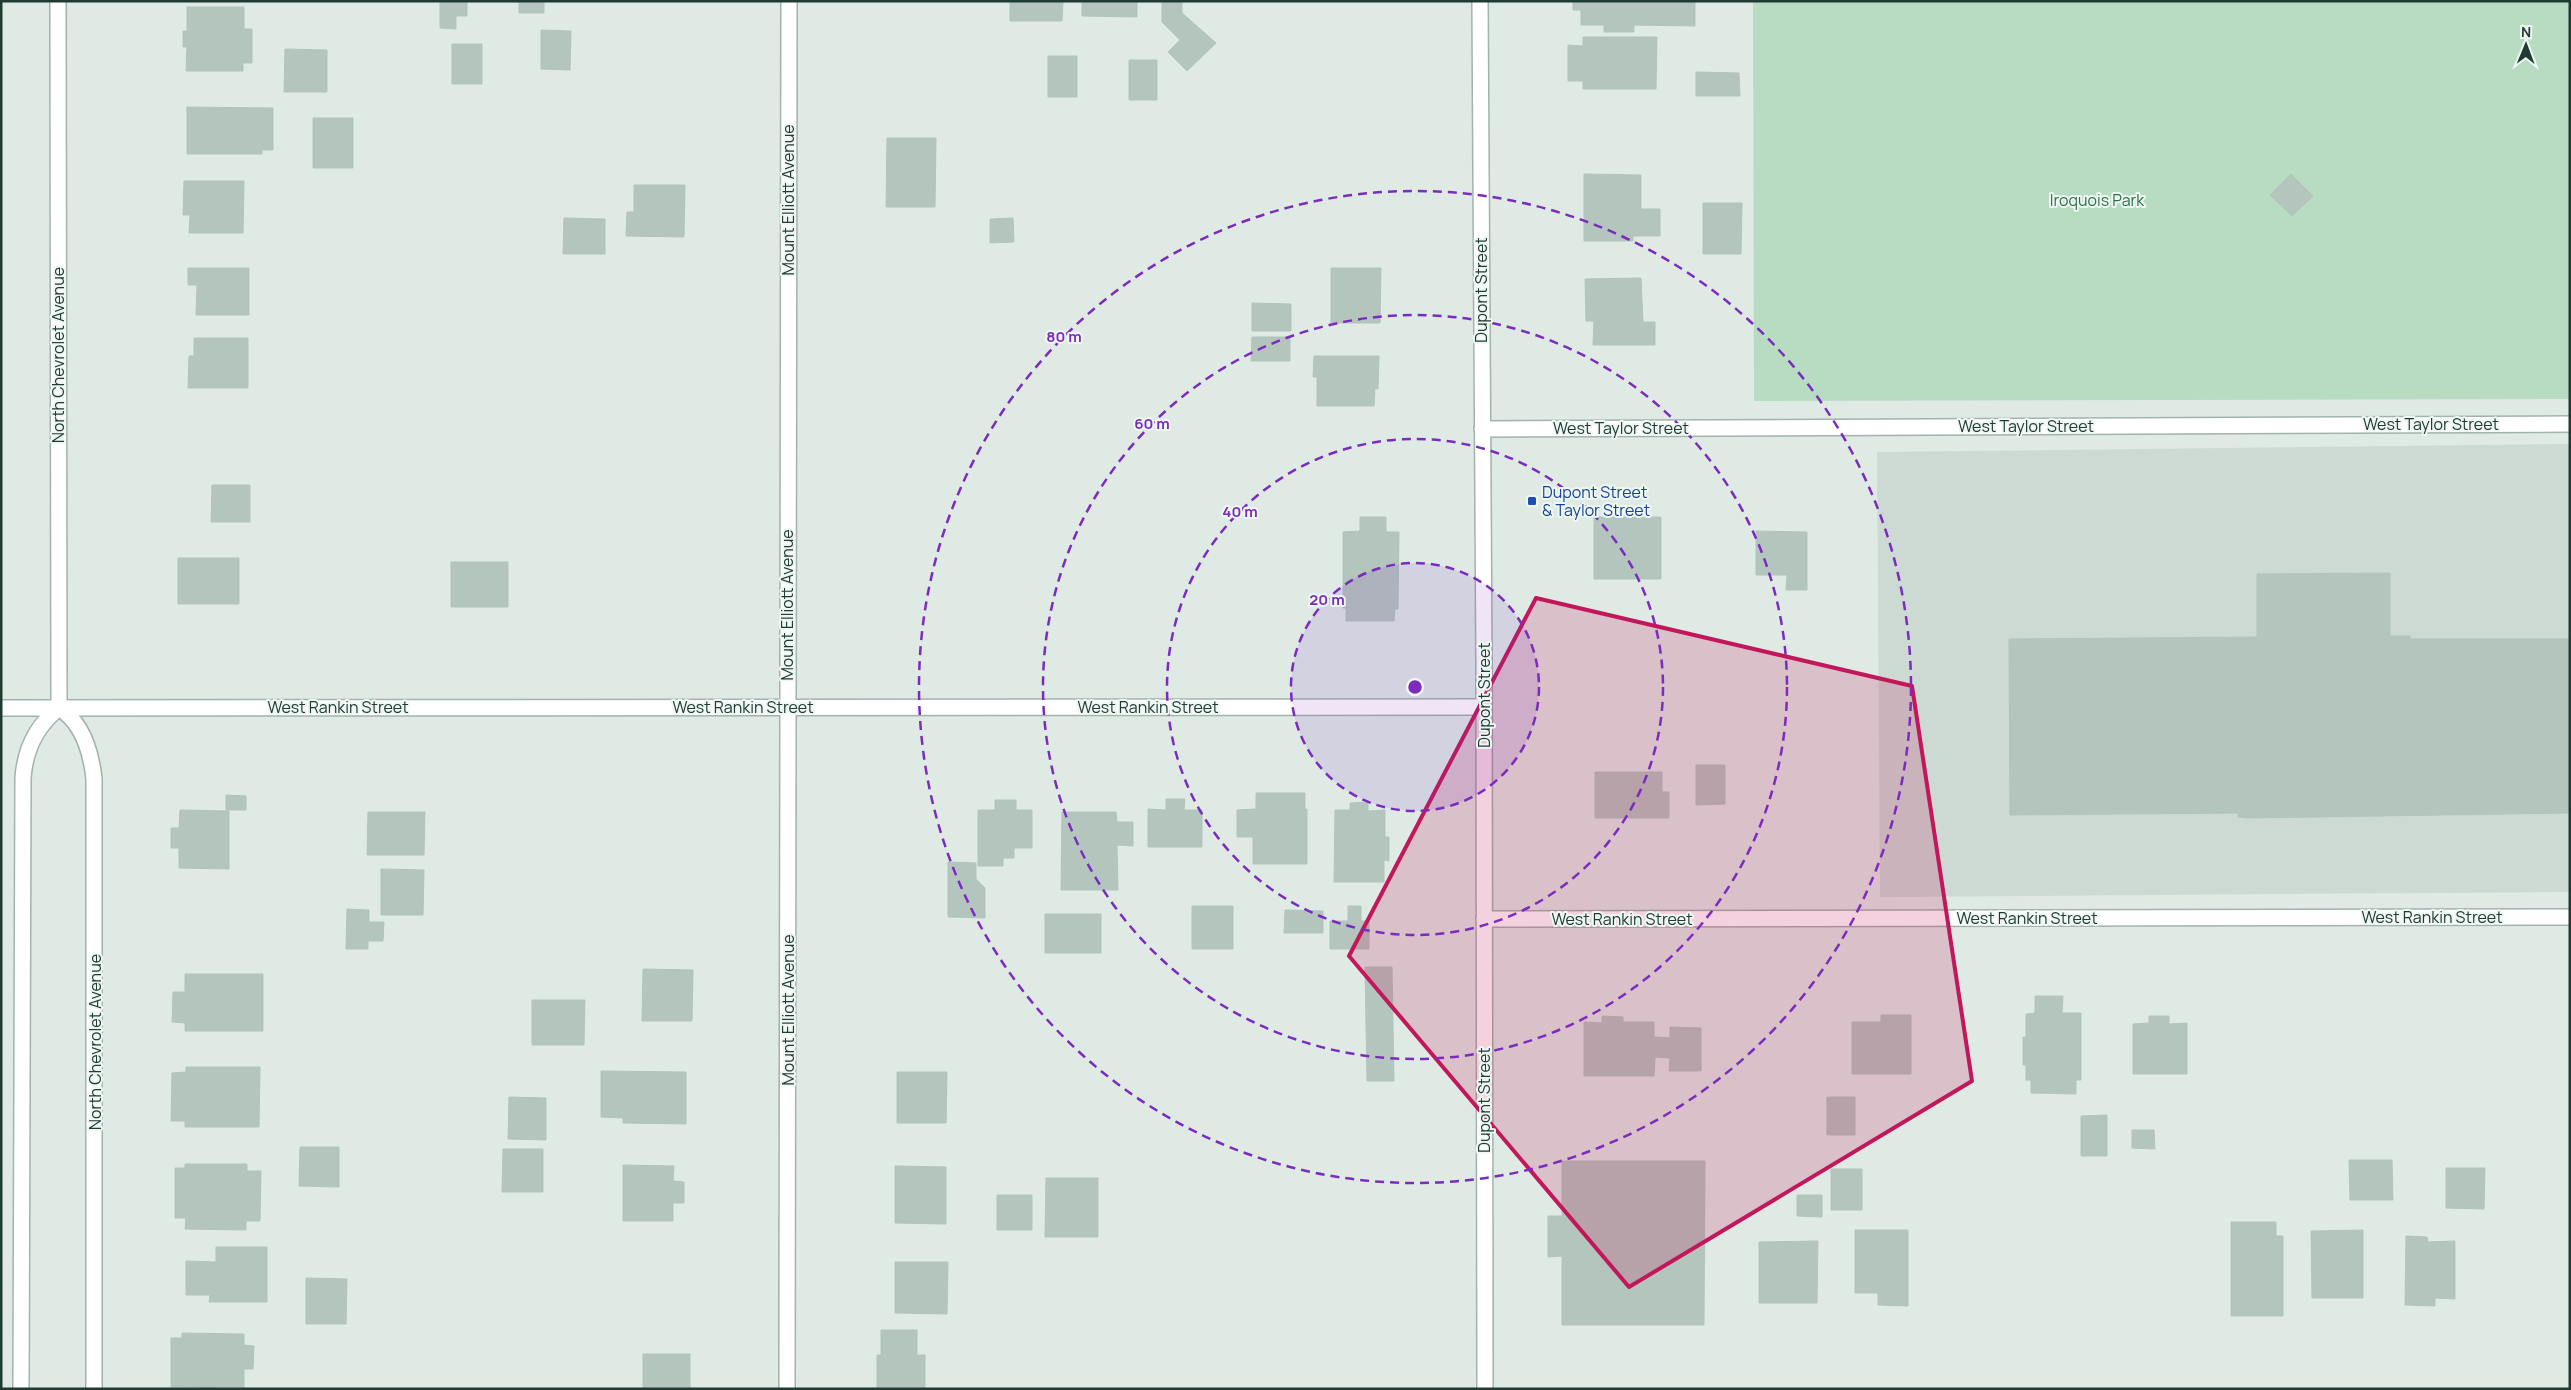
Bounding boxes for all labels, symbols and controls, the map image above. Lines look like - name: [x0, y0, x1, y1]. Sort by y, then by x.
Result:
- north arrow: [2501, 20, 2551, 70]
- text: N: [2521, 22, 2531, 41]
- street label: Mount Elliott Avenue: [777, 124, 799, 276]
- park label: Iroquois Park: [2050, 189, 2145, 211]
- street label: Dupont Street: [1470, 237, 1492, 343]
- street label: North Chevrolet Avenue: [47, 267, 69, 443]
- text: 80 m: [1046, 326, 1082, 347]
- text: 60 m: [1134, 413, 1170, 434]
- street label: West Taylor Street: [2363, 413, 2499, 435]
- street label: West Taylor Street: [1958, 415, 2094, 437]
- street label: West Taylor Street: [1553, 417, 1689, 439]
- place label: Dupont Street & Taylor Street: [1542, 481, 1650, 521]
- marker: Dupont Street & Taylor Street: [1526, 495, 1538, 507]
- text: 40 m: [1222, 501, 1258, 522]
- street label: Mount Elliott Avenue: [776, 529, 798, 681]
- text: 20 m: [1309, 589, 1345, 610]
- street label: Dupont Street: [1473, 642, 1495, 748]
- centre of rings: [1406, 678, 1424, 696]
- street label: West Rankin Street: [267, 696, 409, 718]
- street label: West Rankin Street: [672, 696, 814, 718]
- street label: West Rankin Street: [1077, 696, 1219, 718]
- street label: West Rankin Street: [2361, 906, 2503, 928]
- street label: West Rankin Street: [1956, 907, 2098, 929]
- street label: West Rankin Street: [1551, 908, 1693, 930]
- street label: Mount Elliott Avenue: [777, 934, 799, 1086]
- street label: North Chevrolet Avenue: [84, 954, 106, 1130]
- street label: Dupont Street: [1473, 1047, 1495, 1153]

